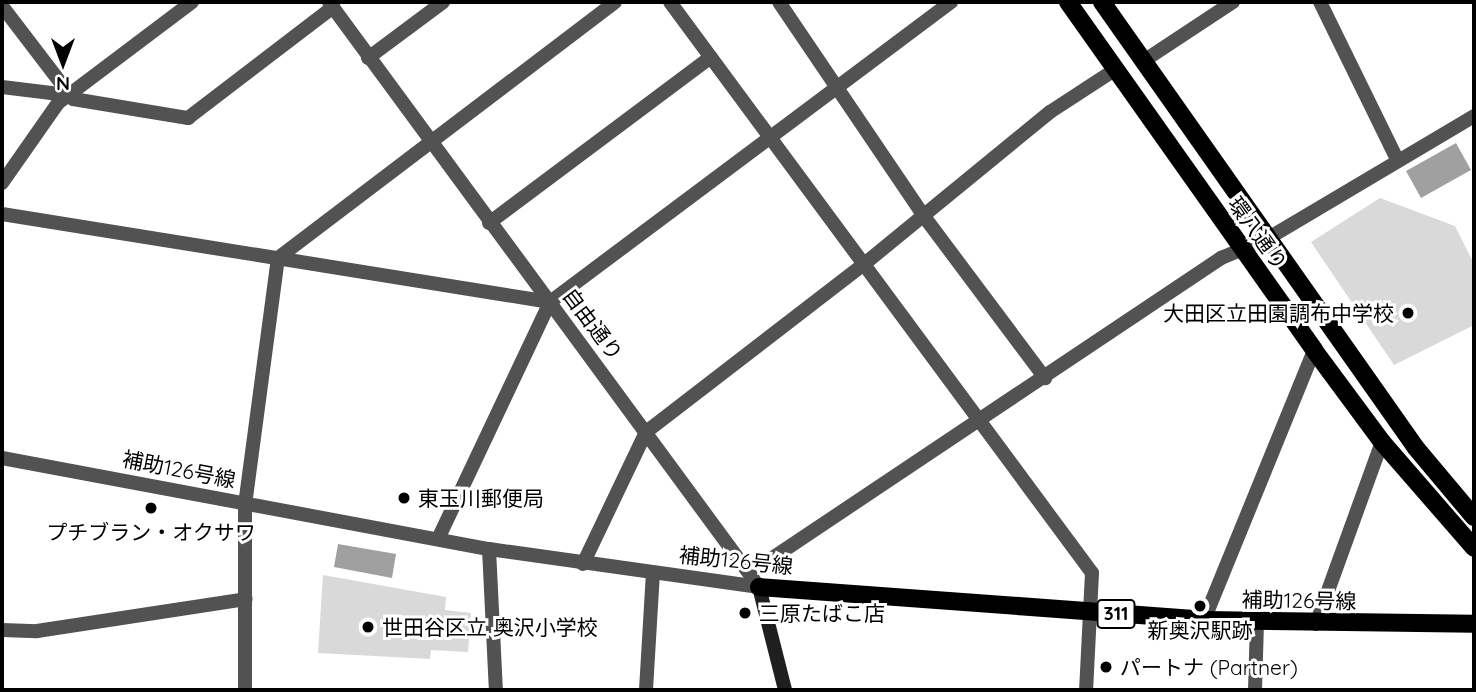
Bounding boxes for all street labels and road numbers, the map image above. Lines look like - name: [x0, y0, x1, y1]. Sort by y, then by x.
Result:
- street label: 環八通り: [1223, 192, 1293, 274]
- street label: 自由通り: [558, 283, 628, 365]
- street label: 補助126号線: [120, 446, 238, 492]
- street label: 補助126号線: [678, 541, 794, 579]
- street label: 補助126号線: [1241, 586, 1357, 614]
- road number: 311: [1095, 598, 1137, 629]

